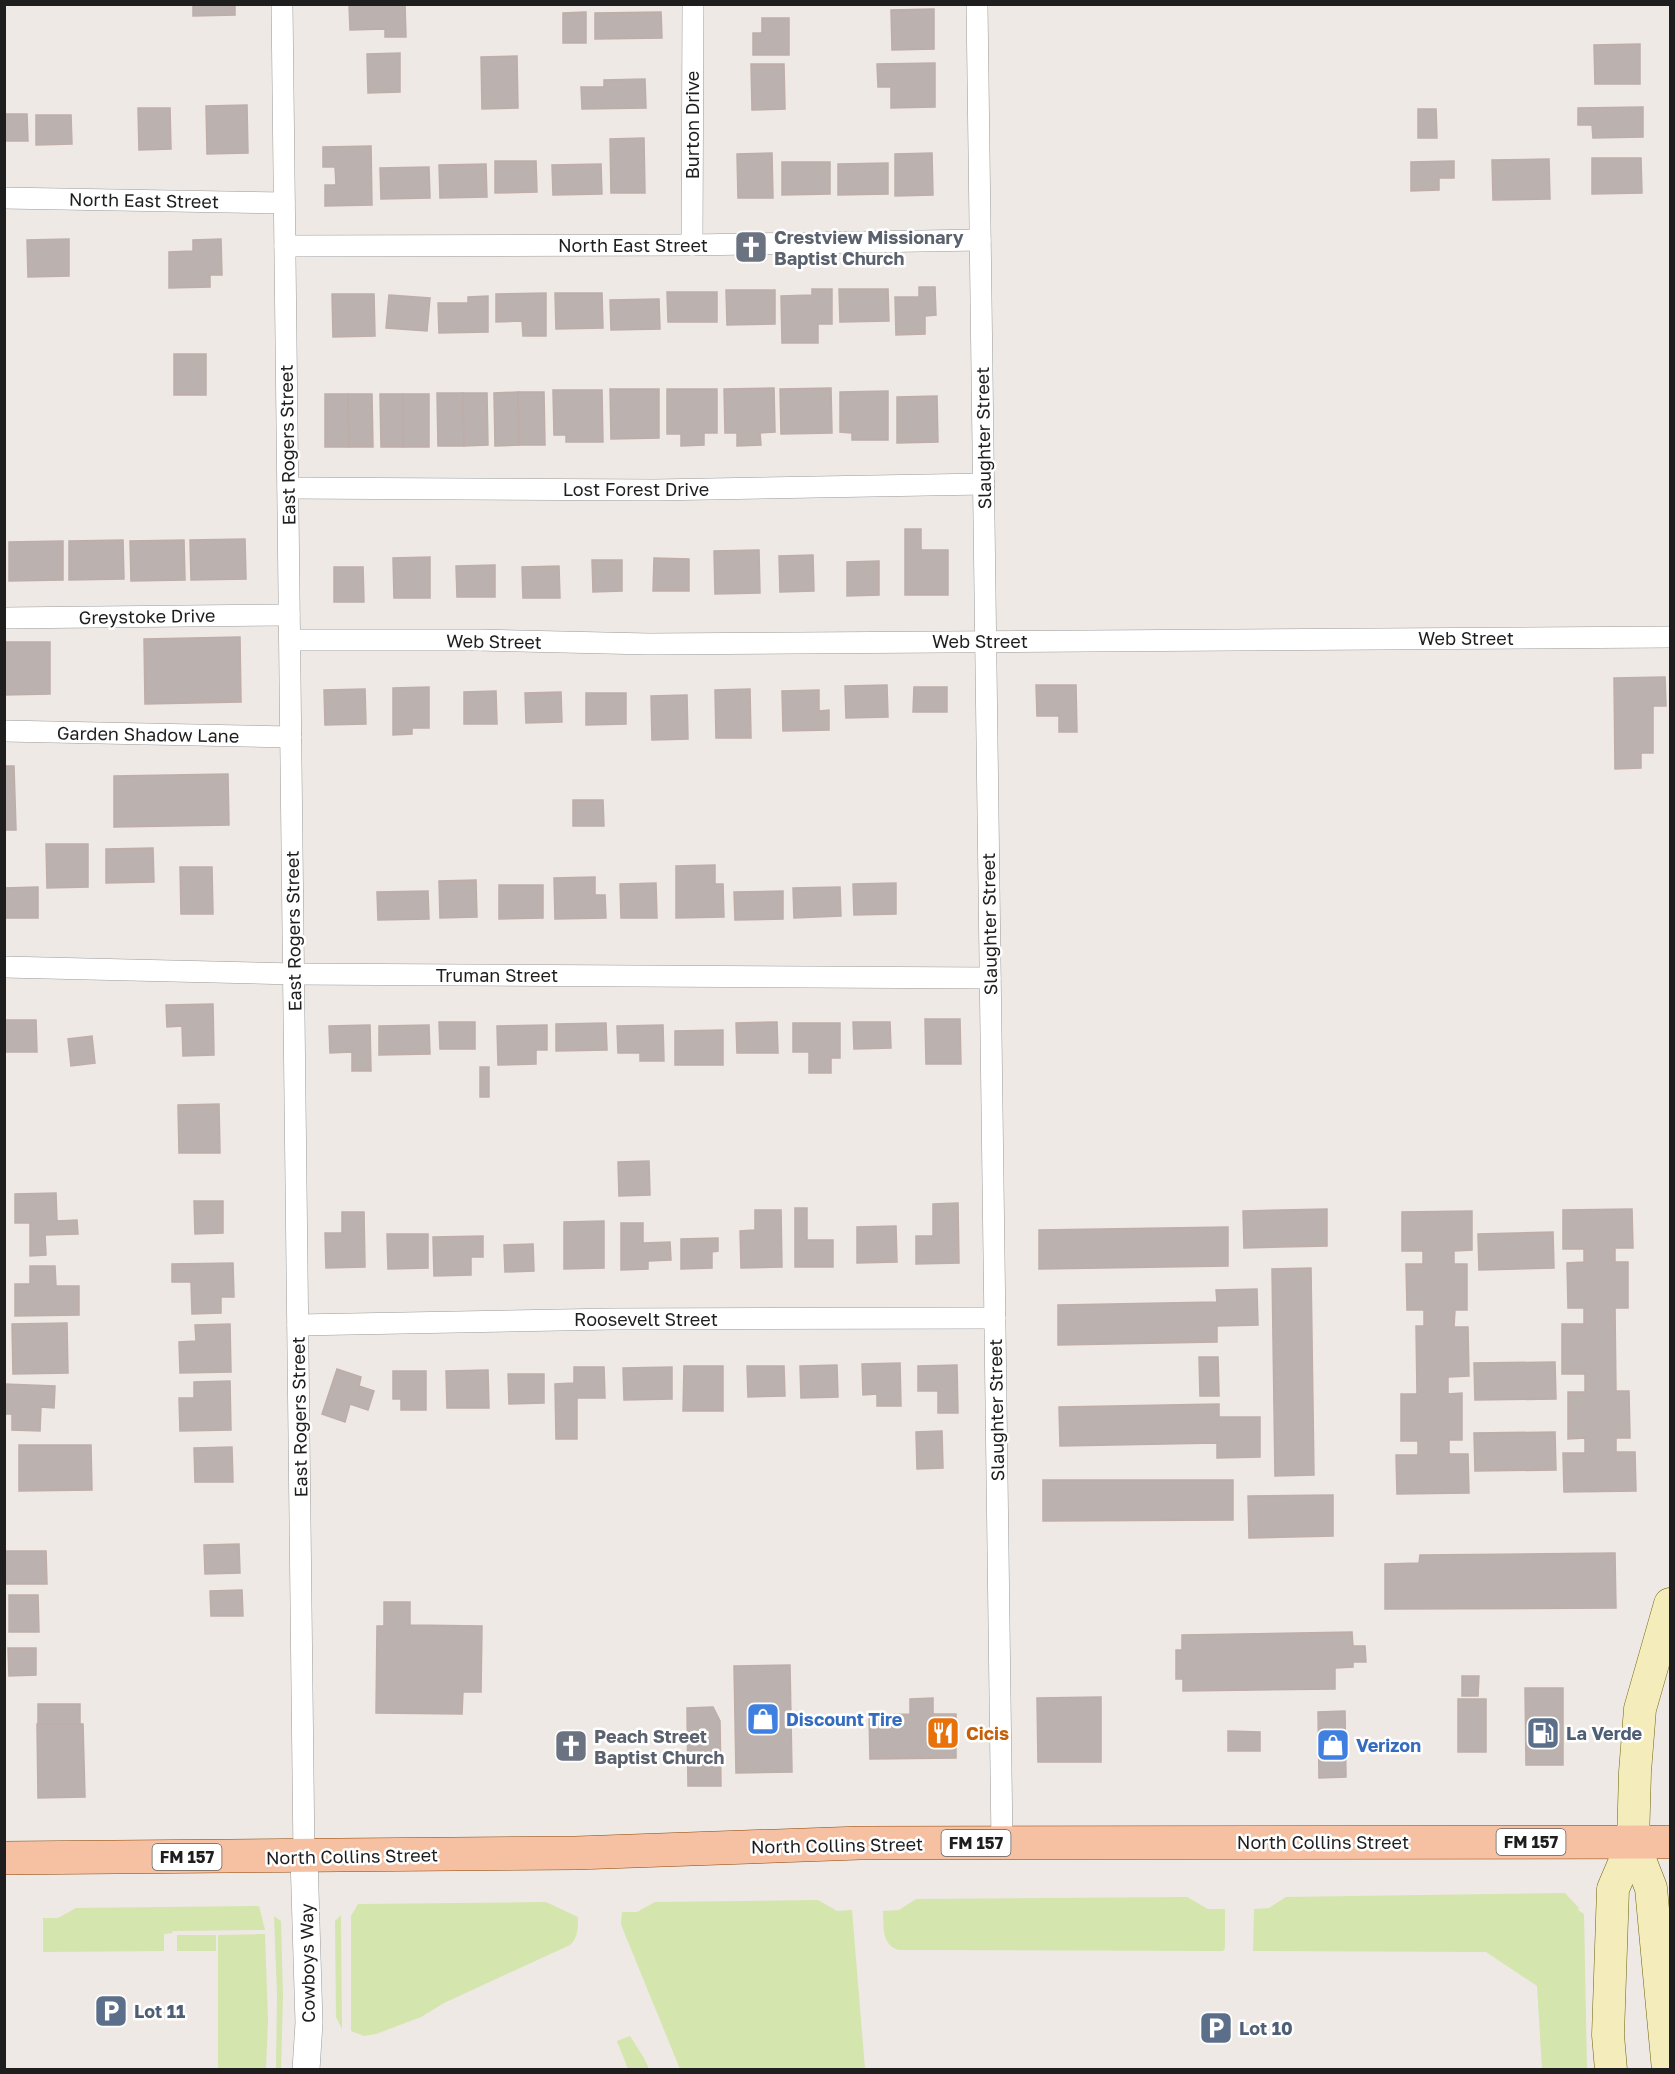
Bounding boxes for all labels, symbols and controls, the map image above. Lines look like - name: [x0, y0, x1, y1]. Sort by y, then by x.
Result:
- street label: Burton Drive: [681, 71, 703, 179]
- street label: North East Street: [69, 188, 219, 212]
- place label: Crestview Missionary Baptist Church: [774, 226, 964, 269]
- church icon: Crestview Missionary Baptist Church: [733, 229, 769, 265]
- street label: North East Street: [558, 234, 708, 256]
- street label: East Rogers Street: [275, 364, 299, 526]
- street label: Slaughter Street: [971, 366, 995, 510]
- street label: Lost Forest Drive: [563, 478, 709, 500]
- street label: Greystoke Drive: [79, 604, 215, 628]
- street label: Web Street: [1418, 627, 1514, 649]
- street label: Web Street: [446, 629, 542, 653]
- street label: Web Street: [932, 630, 1028, 652]
- street label: Garden Shadow Lane: [57, 721, 239, 747]
- street label: East Rogers Street: [281, 850, 305, 1012]
- street label: Slaughter Street: [977, 852, 1001, 996]
- street label: Truman Street: [436, 964, 558, 986]
- street label: Roosevelt Street: [574, 1308, 718, 1330]
- street label: East Rogers Street: [287, 1336, 311, 1498]
- street label: Slaughter Street: [984, 1338, 1008, 1482]
- shop icon: Discount Tire: [745, 1701, 781, 1737]
- place label: Discount Tire: [786, 1708, 903, 1730]
- restaurant icon: Cicis: [925, 1715, 961, 1751]
- fuel station icon: La Verde: [1525, 1715, 1561, 1751]
- place label: Cicis: [966, 1722, 1009, 1744]
- place label: La Verde: [1566, 1722, 1643, 1744]
- place label: Peach Street Baptist Church: [594, 1725, 724, 1768]
- shop icon: Verizon: [1315, 1727, 1351, 1763]
- church icon: Peach Street Baptist Church: [553, 1728, 589, 1764]
- place label: Verizon: [1356, 1734, 1421, 1756]
- road number: FM 157: [1496, 1829, 1565, 1855]
- road number: FM 157: [942, 1830, 1010, 1856]
- street label: North Collins Street: [1237, 1831, 1409, 1853]
- street label: North Collins Street: [751, 1832, 923, 1858]
- street label: North Collins Street: [266, 1843, 438, 1869]
- road number: FM 157: [152, 1844, 222, 1870]
- street label: Cowboys Way: [295, 1903, 319, 2023]
- parking icon: Lot 11: [93, 1993, 129, 2029]
- place label: Lot 11: [134, 2000, 185, 2022]
- parking icon: Lot 10: [1198, 2010, 1234, 2046]
- place label: Lot 10: [1239, 2017, 1293, 2039]

